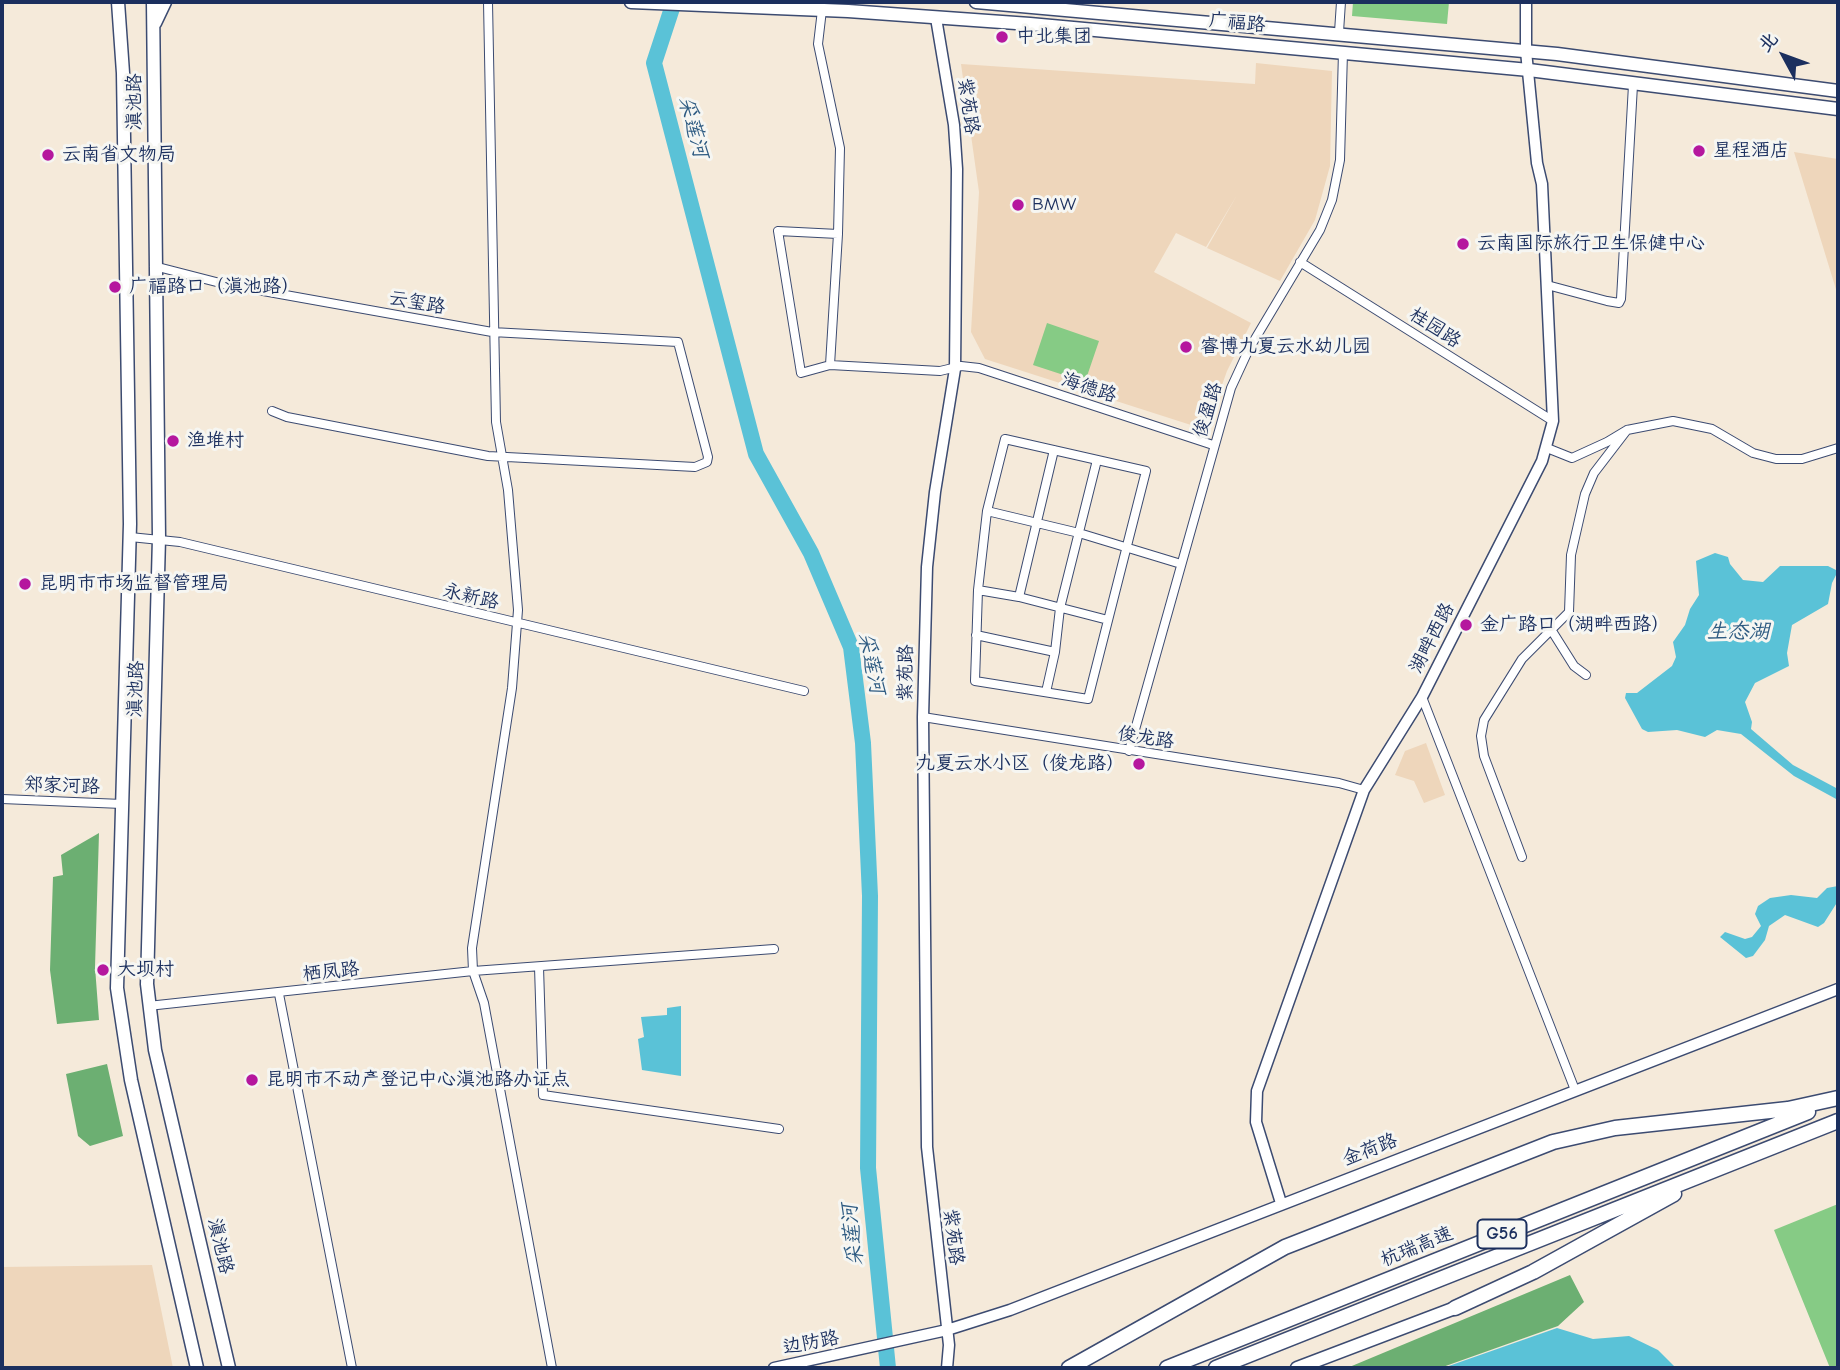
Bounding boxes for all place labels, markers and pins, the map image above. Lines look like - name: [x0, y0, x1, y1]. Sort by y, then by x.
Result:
- place label: 中北集团: [1016, 26, 1092, 48]
- marker: 中北集团: [994, 29, 1010, 45]
- place label: 星程酒店: [1713, 140, 1789, 162]
- marker: 星程酒店: [1691, 143, 1707, 159]
- place label: 云南省文物局: [62, 144, 176, 166]
- marker: 云南省文物局: [40, 147, 56, 163]
- place label: BMW: [1032, 194, 1076, 216]
- marker: BMW: [1010, 197, 1026, 213]
- place label: 云南国际旅行卫生保健中心: [1477, 233, 1705, 255]
- marker: 云南国际旅行卫生保健中心: [1455, 236, 1471, 252]
- place label: 广福路口（滇池路）: [129, 276, 300, 298]
- marker: 广福路口（滇池路）: [107, 279, 123, 295]
- place label: 睿博九夏云水幼儿园: [1200, 336, 1371, 358]
- marker: 睿博九夏云水幼儿园: [1178, 339, 1194, 355]
- place label: 渔堆村: [187, 430, 244, 452]
- marker: 渔堆村: [165, 433, 181, 449]
- place label: 昆明市市场监督管理局: [39, 573, 229, 595]
- marker: 昆明市市场监督管理局: [17, 576, 33, 592]
- place label: 金广路口（湖畔西路）: [1480, 614, 1670, 636]
- marker: 金广路口（湖畔西路）: [1458, 617, 1474, 633]
- place label: 九夏云水小区（俊龙路）: [916, 753, 1125, 775]
- marker: 九夏云水小区（俊龙路）: [1131, 756, 1147, 772]
- place label: 大坝村: [117, 959, 174, 981]
- marker: 大坝村: [95, 962, 111, 978]
- place label: 昆明市不动产登记中心滇池路办证点: [266, 1069, 570, 1091]
- marker: 昆明市不动产登记中心滇池路办证点: [244, 1072, 260, 1088]

